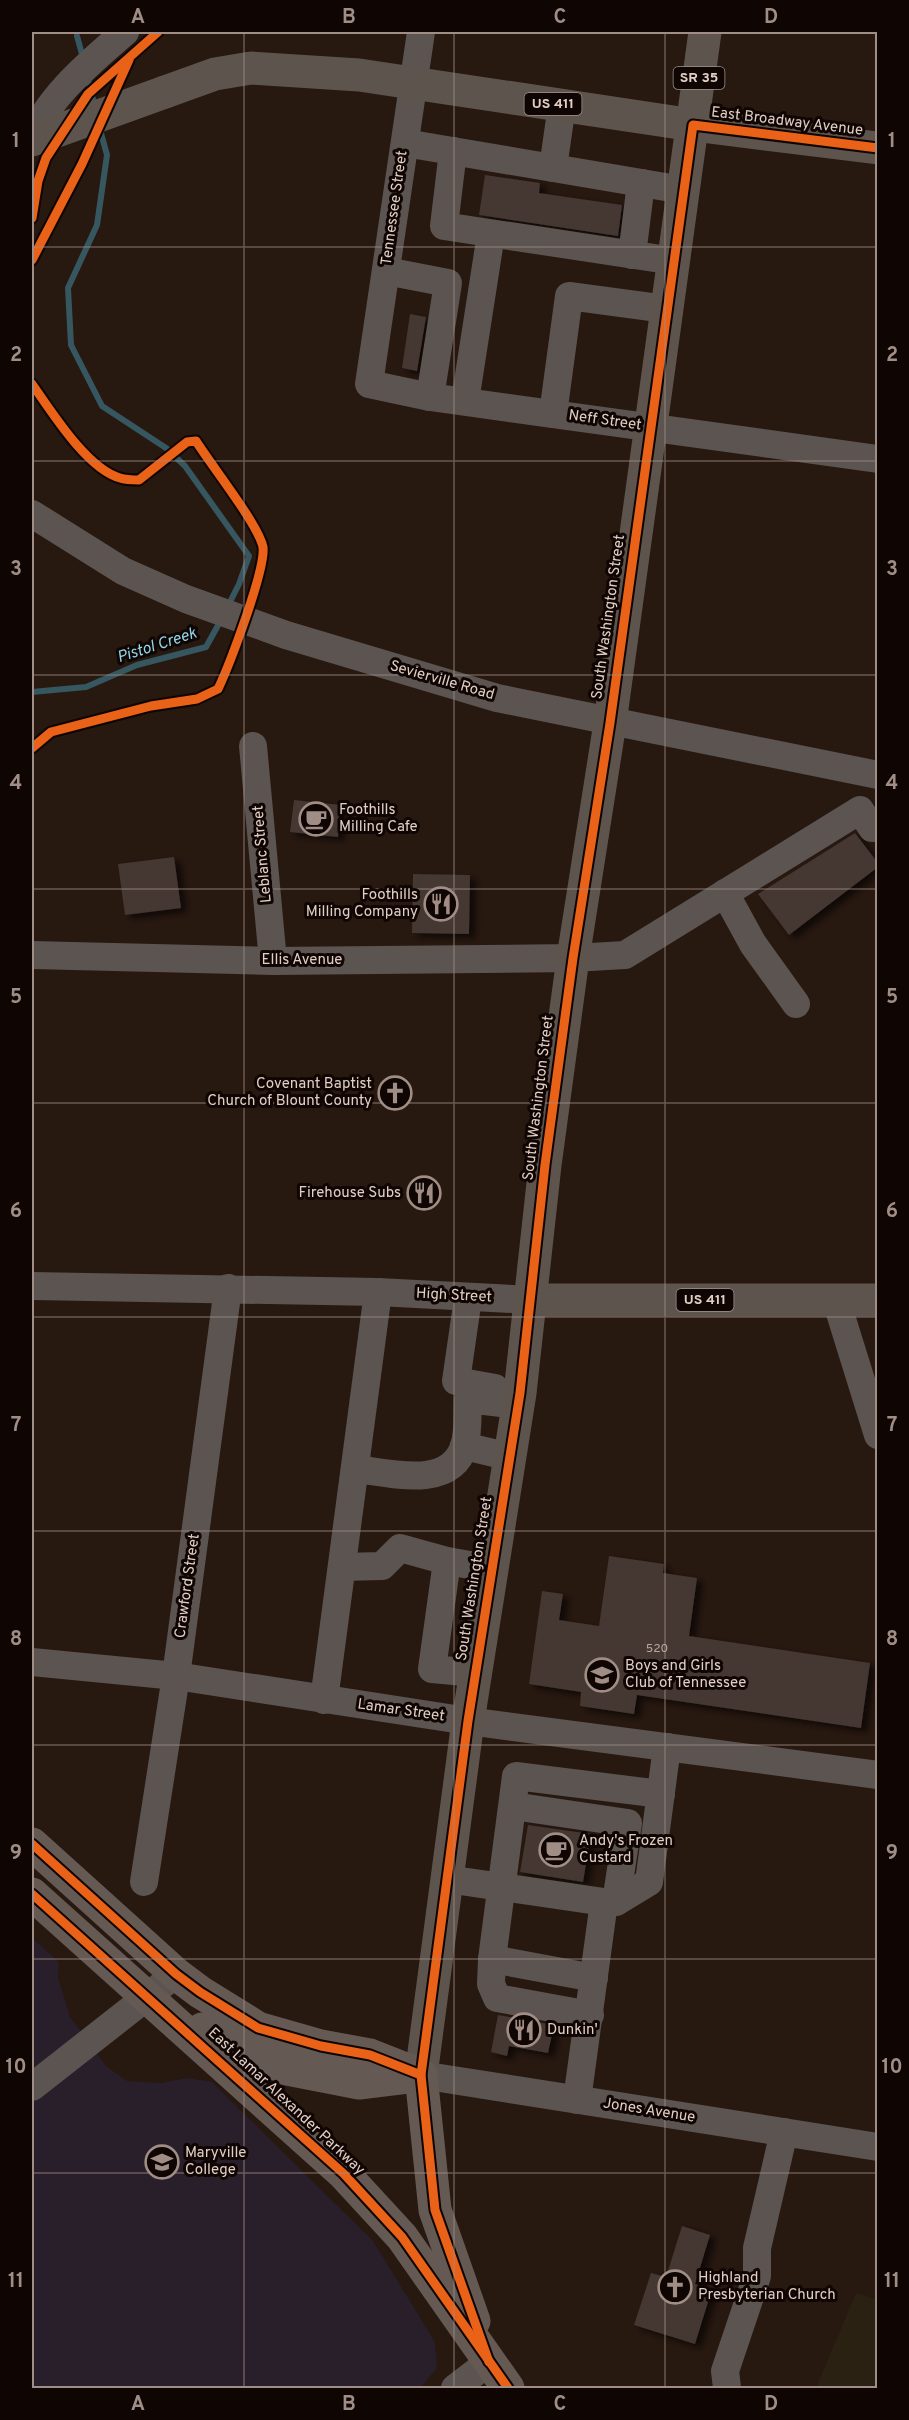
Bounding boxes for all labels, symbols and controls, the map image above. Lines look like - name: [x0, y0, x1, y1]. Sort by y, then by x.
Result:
- text: A: [131, 5, 145, 31]
- text: B: [342, 5, 356, 31]
- text: C: [554, 5, 566, 31]
- text: D: [764, 5, 778, 31]
- road number: SR 35: [674, 67, 724, 89]
- road number: US 411: [524, 93, 582, 115]
- street label: East Broadway Avenue: [710, 103, 864, 141]
- text: 1: [12, 129, 20, 155]
- text: 1: [888, 129, 896, 155]
- street label: Tennessee Street: [378, 149, 412, 267]
- text: 2: [10, 343, 22, 369]
- text: 2: [886, 343, 898, 369]
- street label: Neff Street: [567, 406, 643, 436]
- street label: South Washington Street: [588, 533, 630, 701]
- text: 3: [10, 557, 22, 583]
- text: 3: [886, 557, 898, 583]
- water label: Pistol Creek: [115, 623, 200, 668]
- street label: Sevierville Road: [388, 657, 496, 705]
- text: 4: [10, 771, 22, 797]
- text: 4: [886, 771, 898, 797]
- cafe icon: Foothills Milling Cafe: [298, 801, 334, 837]
- place label: Foothills Milling Cafe: [339, 801, 417, 837]
- street label: Leblanc Street: [249, 804, 277, 904]
- place label: Foothills Milling Company: [306, 886, 418, 922]
- restaurant icon: Foothills Milling Company: [423, 886, 459, 922]
- street label: Ellis Avenue: [262, 951, 342, 970]
- text: 5: [10, 985, 22, 1011]
- text: 5: [886, 985, 898, 1011]
- street label: South Washington Street: [519, 1014, 559, 1182]
- place label: Covenant Baptist Church of Blount County: [207, 1075, 372, 1111]
- church icon: Covenant Baptist Church of Blount County: [377, 1075, 413, 1111]
- restaurant icon: Firehouse Subs: [406, 1175, 442, 1211]
- place label: Firehouse Subs: [299, 1184, 401, 1203]
- text: 6: [10, 1199, 22, 1225]
- text: 6: [886, 1199, 898, 1225]
- street label: High Street: [416, 1285, 492, 1307]
- road number: US 411: [676, 1289, 734, 1311]
- text: 7: [11, 1413, 21, 1439]
- text: 7: [887, 1413, 897, 1439]
- street label: South Washington Street: [453, 1495, 497, 1663]
- street label: Crawford Street: [171, 1533, 205, 1639]
- text: 8: [10, 1627, 22, 1653]
- text: 8: [886, 1627, 898, 1653]
- house number: 520: [646, 1641, 668, 1657]
- school or university icon: Boys and Girls Club of Tennessee: [584, 1657, 620, 1693]
- place label: Boys and Girls Club of Tennessee: [625, 1657, 746, 1693]
- street label: Lamar Street: [356, 1695, 446, 1727]
- cafe icon: Andy's Frozen Custard: [538, 1832, 574, 1868]
- place label: Andy's Frozen Custard: [579, 1832, 673, 1868]
- text: 9: [10, 1841, 22, 1867]
- text: 9: [886, 1841, 898, 1867]
- restaurant icon: Dunkin': [506, 2012, 542, 2048]
- place label: Dunkin': [547, 2021, 598, 2040]
- street label: East Lamar Alexander Parkway: [203, 2024, 369, 2180]
- text: 10: [5, 2055, 27, 2081]
- text: 10: [881, 2055, 903, 2081]
- street label: Jones Avenue: [601, 2094, 697, 2128]
- school or university icon: Maryville College: [144, 2144, 180, 2180]
- place label: Maryville College: [185, 2144, 246, 2180]
- text: 11: [8, 2269, 24, 2295]
- church icon: Highland Presbyterian Church: [657, 2269, 693, 2305]
- place label: Highland Presbyterian Church: [698, 2269, 836, 2305]
- text: 11: [884, 2269, 900, 2295]
- text: A: [131, 2392, 145, 2418]
- text: B: [342, 2392, 356, 2418]
- text: C: [554, 2392, 566, 2418]
- text: D: [764, 2392, 778, 2418]

